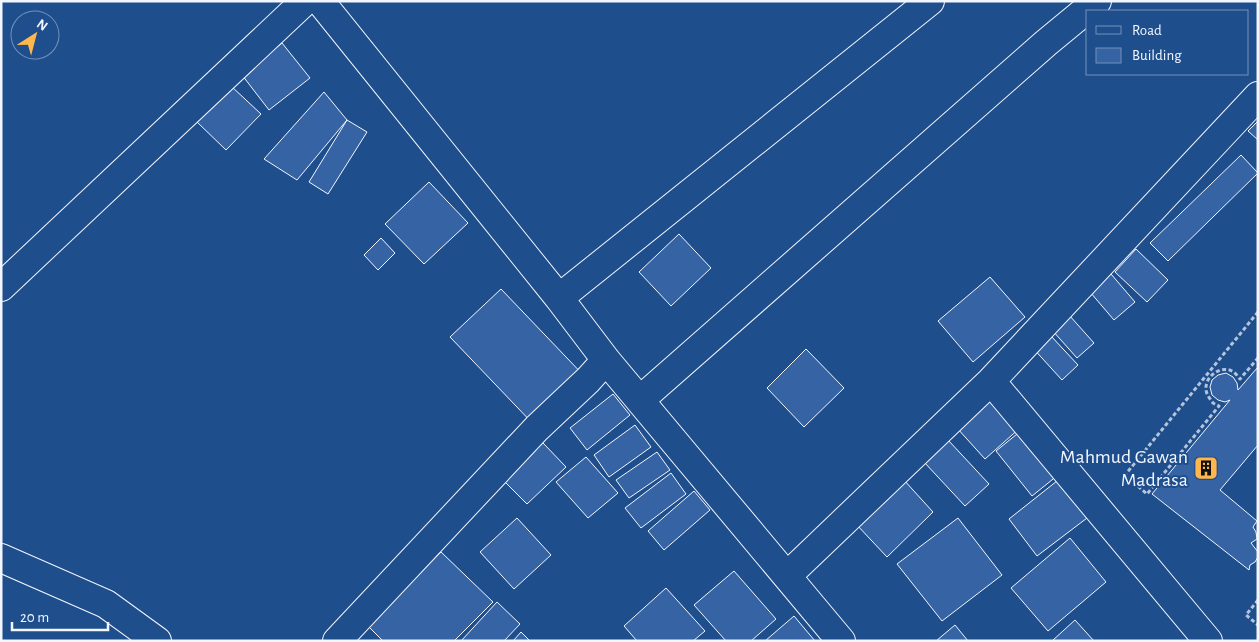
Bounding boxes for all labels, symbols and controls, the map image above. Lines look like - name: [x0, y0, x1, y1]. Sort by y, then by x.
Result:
- north arrow: [10, 10, 60, 60]
- legend: [1086, 10, 1249, 75]
- text: N: [34, 17, 50, 34]
- text: Road: [1132, 23, 1162, 38]
- text: Building: [1132, 48, 1182, 63]
- place label: Mahmud Gawan Madrasa: [1060, 447, 1188, 490]
- building icon: Mahmud Gawan Madrasa: [1193, 455, 1219, 481]
- scale bar: [12, 600, 109, 632]
- text: 20 m: [20, 610, 49, 625]

